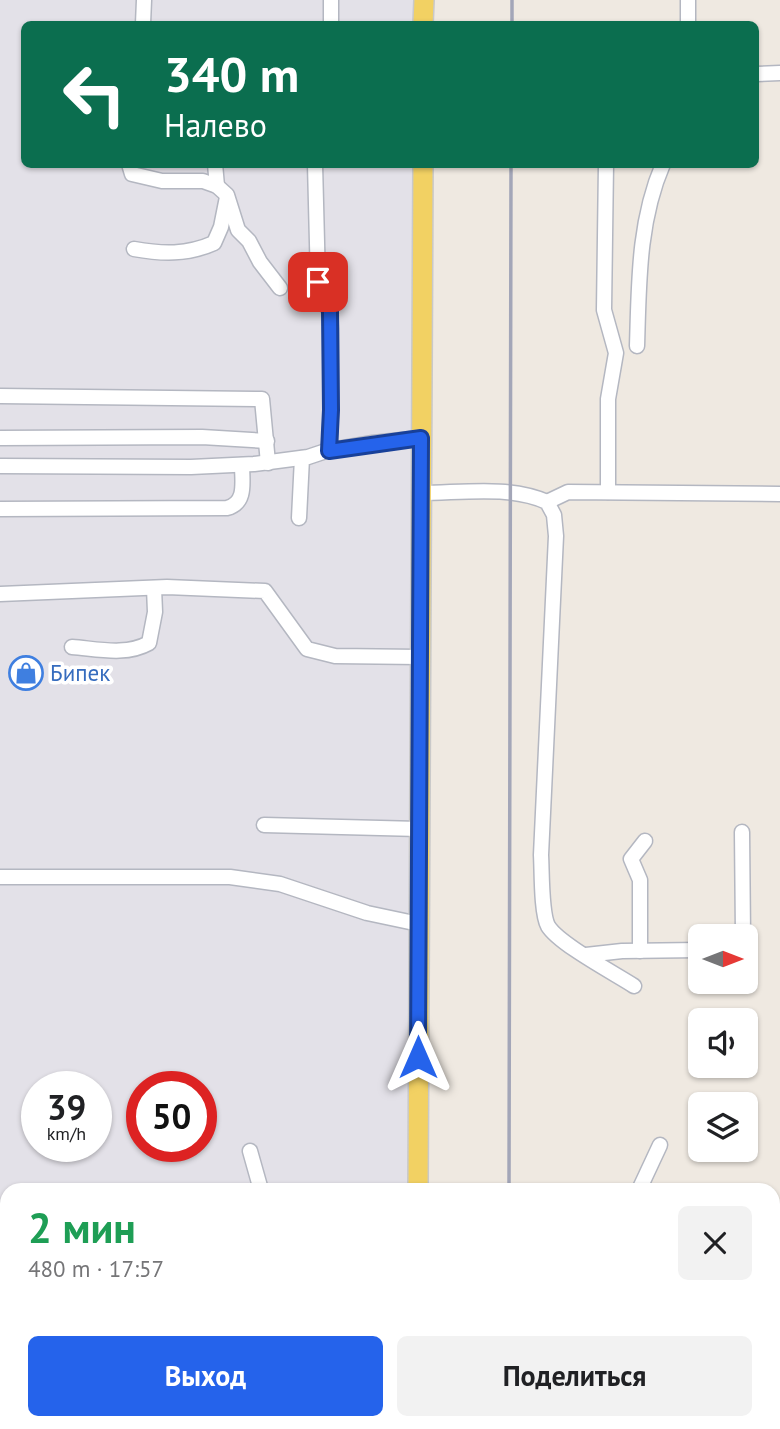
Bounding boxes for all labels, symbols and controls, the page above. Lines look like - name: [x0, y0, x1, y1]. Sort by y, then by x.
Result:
- text: 340 m: [164, 42, 299, 106]
- icon: left: [49, 49, 140, 140]
- text: Налево: [164, 104, 267, 146]
- pin: [288, 252, 348, 312]
- icon: arrive: [299, 263, 337, 301]
- shop icon: Бипек: [7, 654, 45, 692]
- place label: Бипек: [50, 658, 110, 687]
- north arrow: [688, 924, 758, 994]
- map controls: [688, 924, 758, 1162]
- button: sound: [688, 1008, 758, 1078]
- position arrow: [381, 1020, 455, 1094]
- speed limit sign: 50: [126, 1071, 217, 1162]
- text: 39: [47, 1084, 86, 1130]
- button: layers: [688, 1092, 758, 1162]
- text: km/h: [47, 1122, 86, 1145]
- text: 2 мин: [28, 1200, 136, 1255]
- button: close: [678, 1206, 752, 1280]
- text: 480 m · 17:57: [28, 1254, 164, 1283]
- button: Выход: [28, 1336, 383, 1416]
- button: Поделиться: [397, 1336, 752, 1416]

